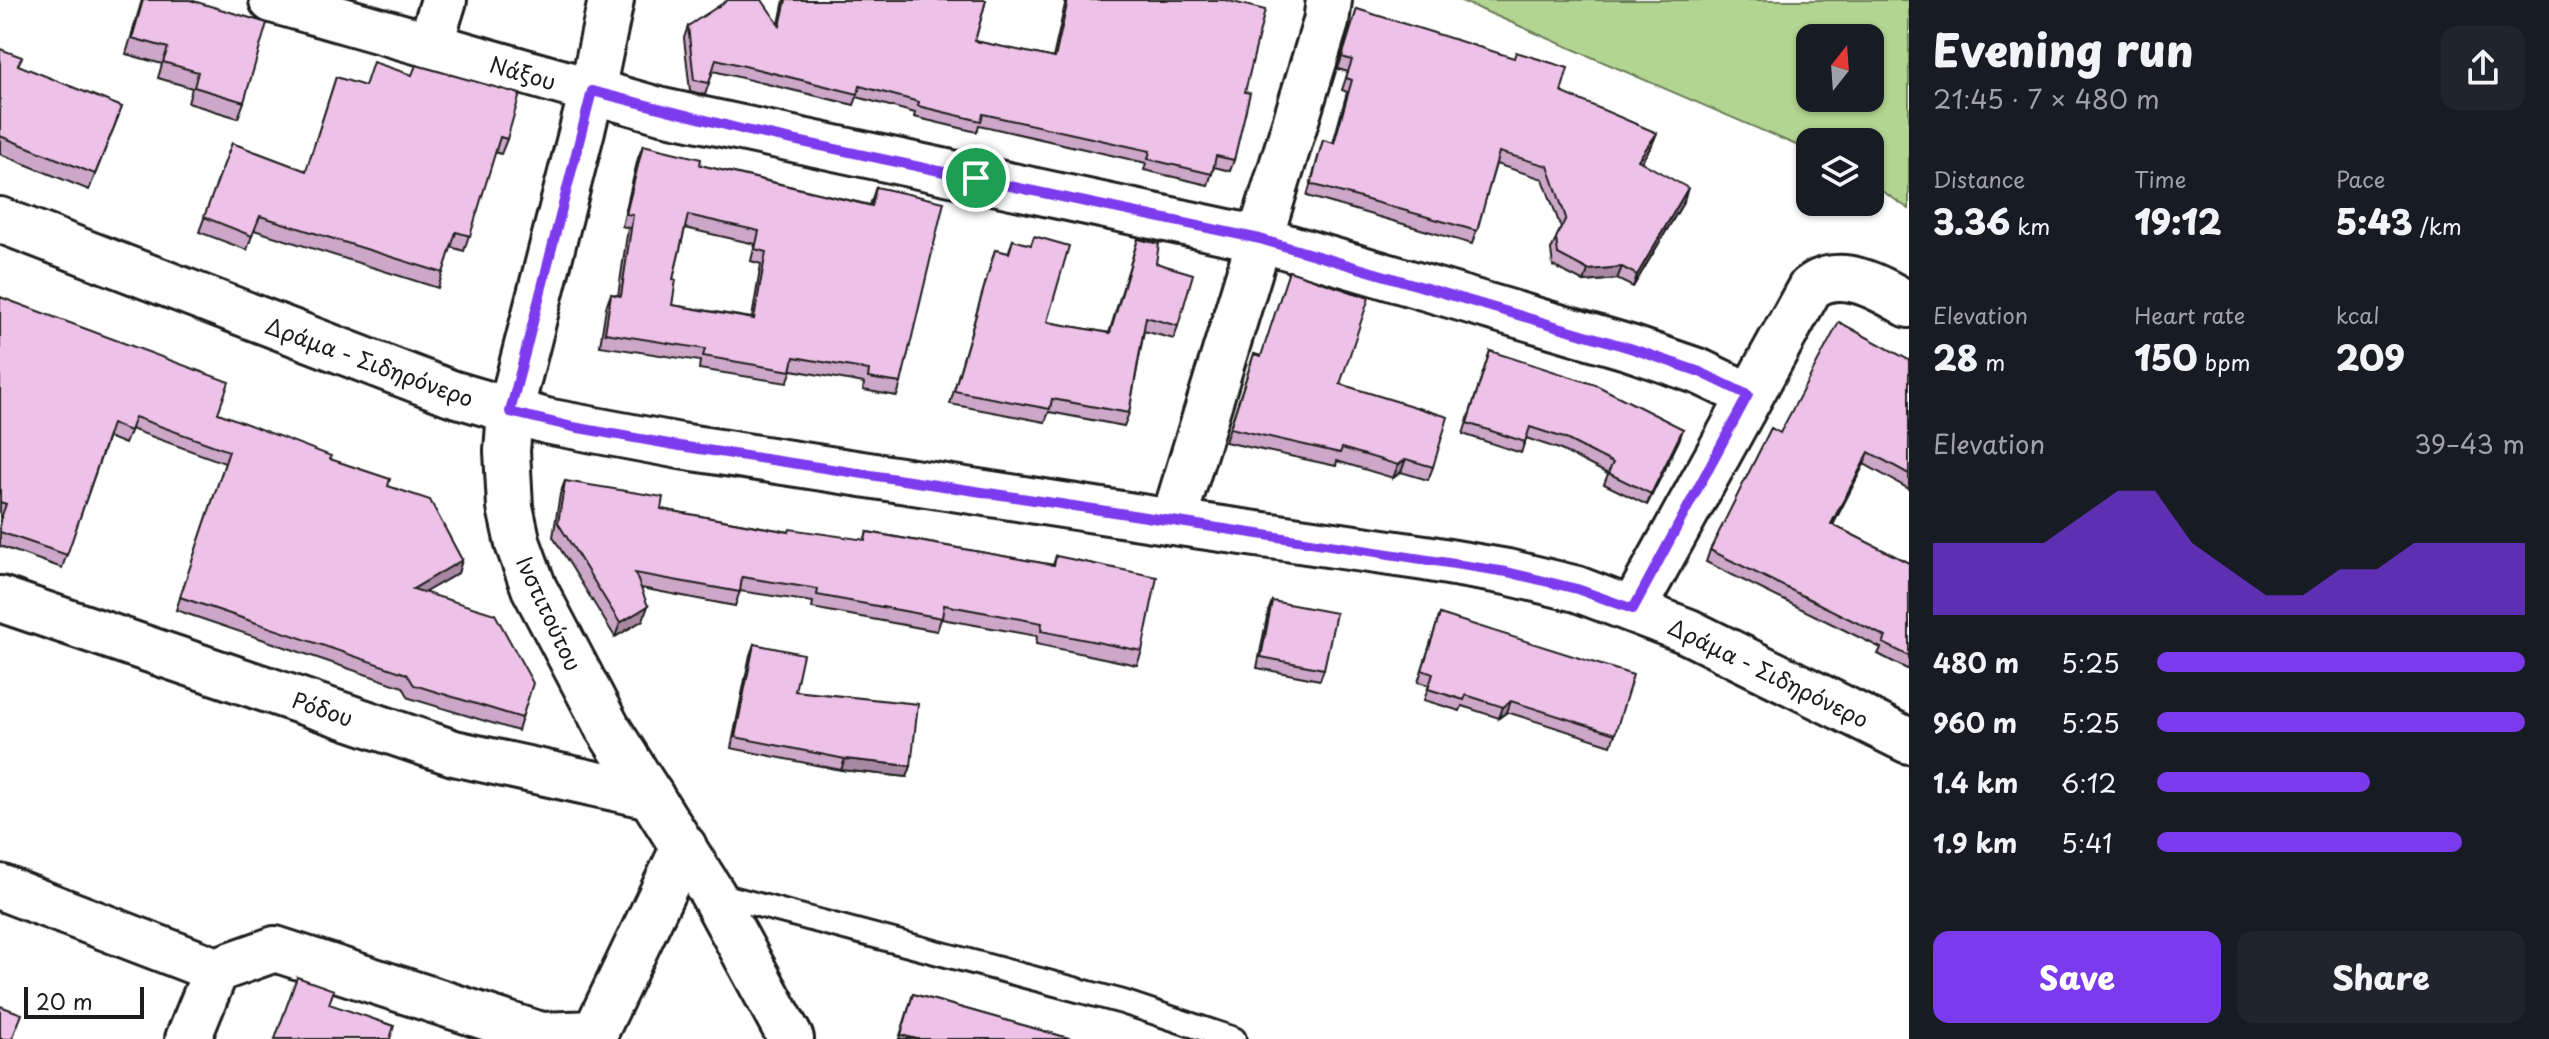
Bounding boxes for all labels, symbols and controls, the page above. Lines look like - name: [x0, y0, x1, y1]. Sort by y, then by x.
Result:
- text: Evening run: [1933, 16, 2194, 82]
- north arrow: [1796, 24, 1884, 112]
- map controls: [1796, 24, 1884, 216]
- button: share: [2441, 26, 2525, 110]
- street label: Νάξου: [486, 47, 560, 97]
- text: 21:45 · 7 × 480 m: [1933, 79, 2160, 118]
- button: layers: [1796, 128, 1884, 216]
- pin: [942, 144, 1010, 212]
- icon: arrive: [954, 156, 998, 200]
- text: Distance: [1933, 162, 2025, 195]
- text: Time: [2134, 162, 2186, 195]
- text: Pace: [2336, 162, 2385, 195]
- text: 3.36: [1933, 195, 2010, 247]
- text: 19:12: [2134, 195, 2222, 247]
- text: 5:43: [2336, 195, 2413, 247]
- text: km: [2010, 209, 2050, 242]
- text: /km: [2413, 209, 2462, 242]
- text: Elevation: [1933, 298, 2028, 331]
- text: Heart rate: [2134, 298, 2245, 331]
- text: kcal: [2336, 298, 2380, 331]
- street label: Δράμα - Σιδηρόνερο: [261, 308, 479, 414]
- text: 28: [1933, 331, 1978, 383]
- text: 150: [2134, 331, 2198, 383]
- text: 209: [2336, 331, 2405, 383]
- text: m: [1978, 345, 2005, 378]
- text: bpm: [2198, 345, 2250, 378]
- text: Elevation: [1933, 424, 2045, 463]
- text: 39–43 m: [2414, 424, 2525, 463]
- street label: Ινστιτούτου: [509, 550, 591, 676]
- street label: Δράμα - Σιδηρόνερο: [1663, 609, 1875, 735]
- text: 480 m: [1933, 643, 2019, 682]
- text: 5:25: [2061, 643, 2120, 682]
- street label: Ρόδου: [288, 682, 358, 734]
- text: 960 m: [1933, 703, 2017, 742]
- text: 5:25: [2061, 703, 2120, 742]
- text: 1.4 km: [1933, 763, 2018, 802]
- text: 6:12: [2061, 763, 2117, 802]
- text: 1.9 km: [1933, 823, 2017, 862]
- text: 5:41: [2061, 823, 2112, 862]
- button: Save: [1933, 931, 2221, 1023]
- button: Share: [2237, 931, 2525, 1023]
- scale bar: [24, 983, 144, 1019]
- text: 20 m: [36, 984, 93, 1017]

